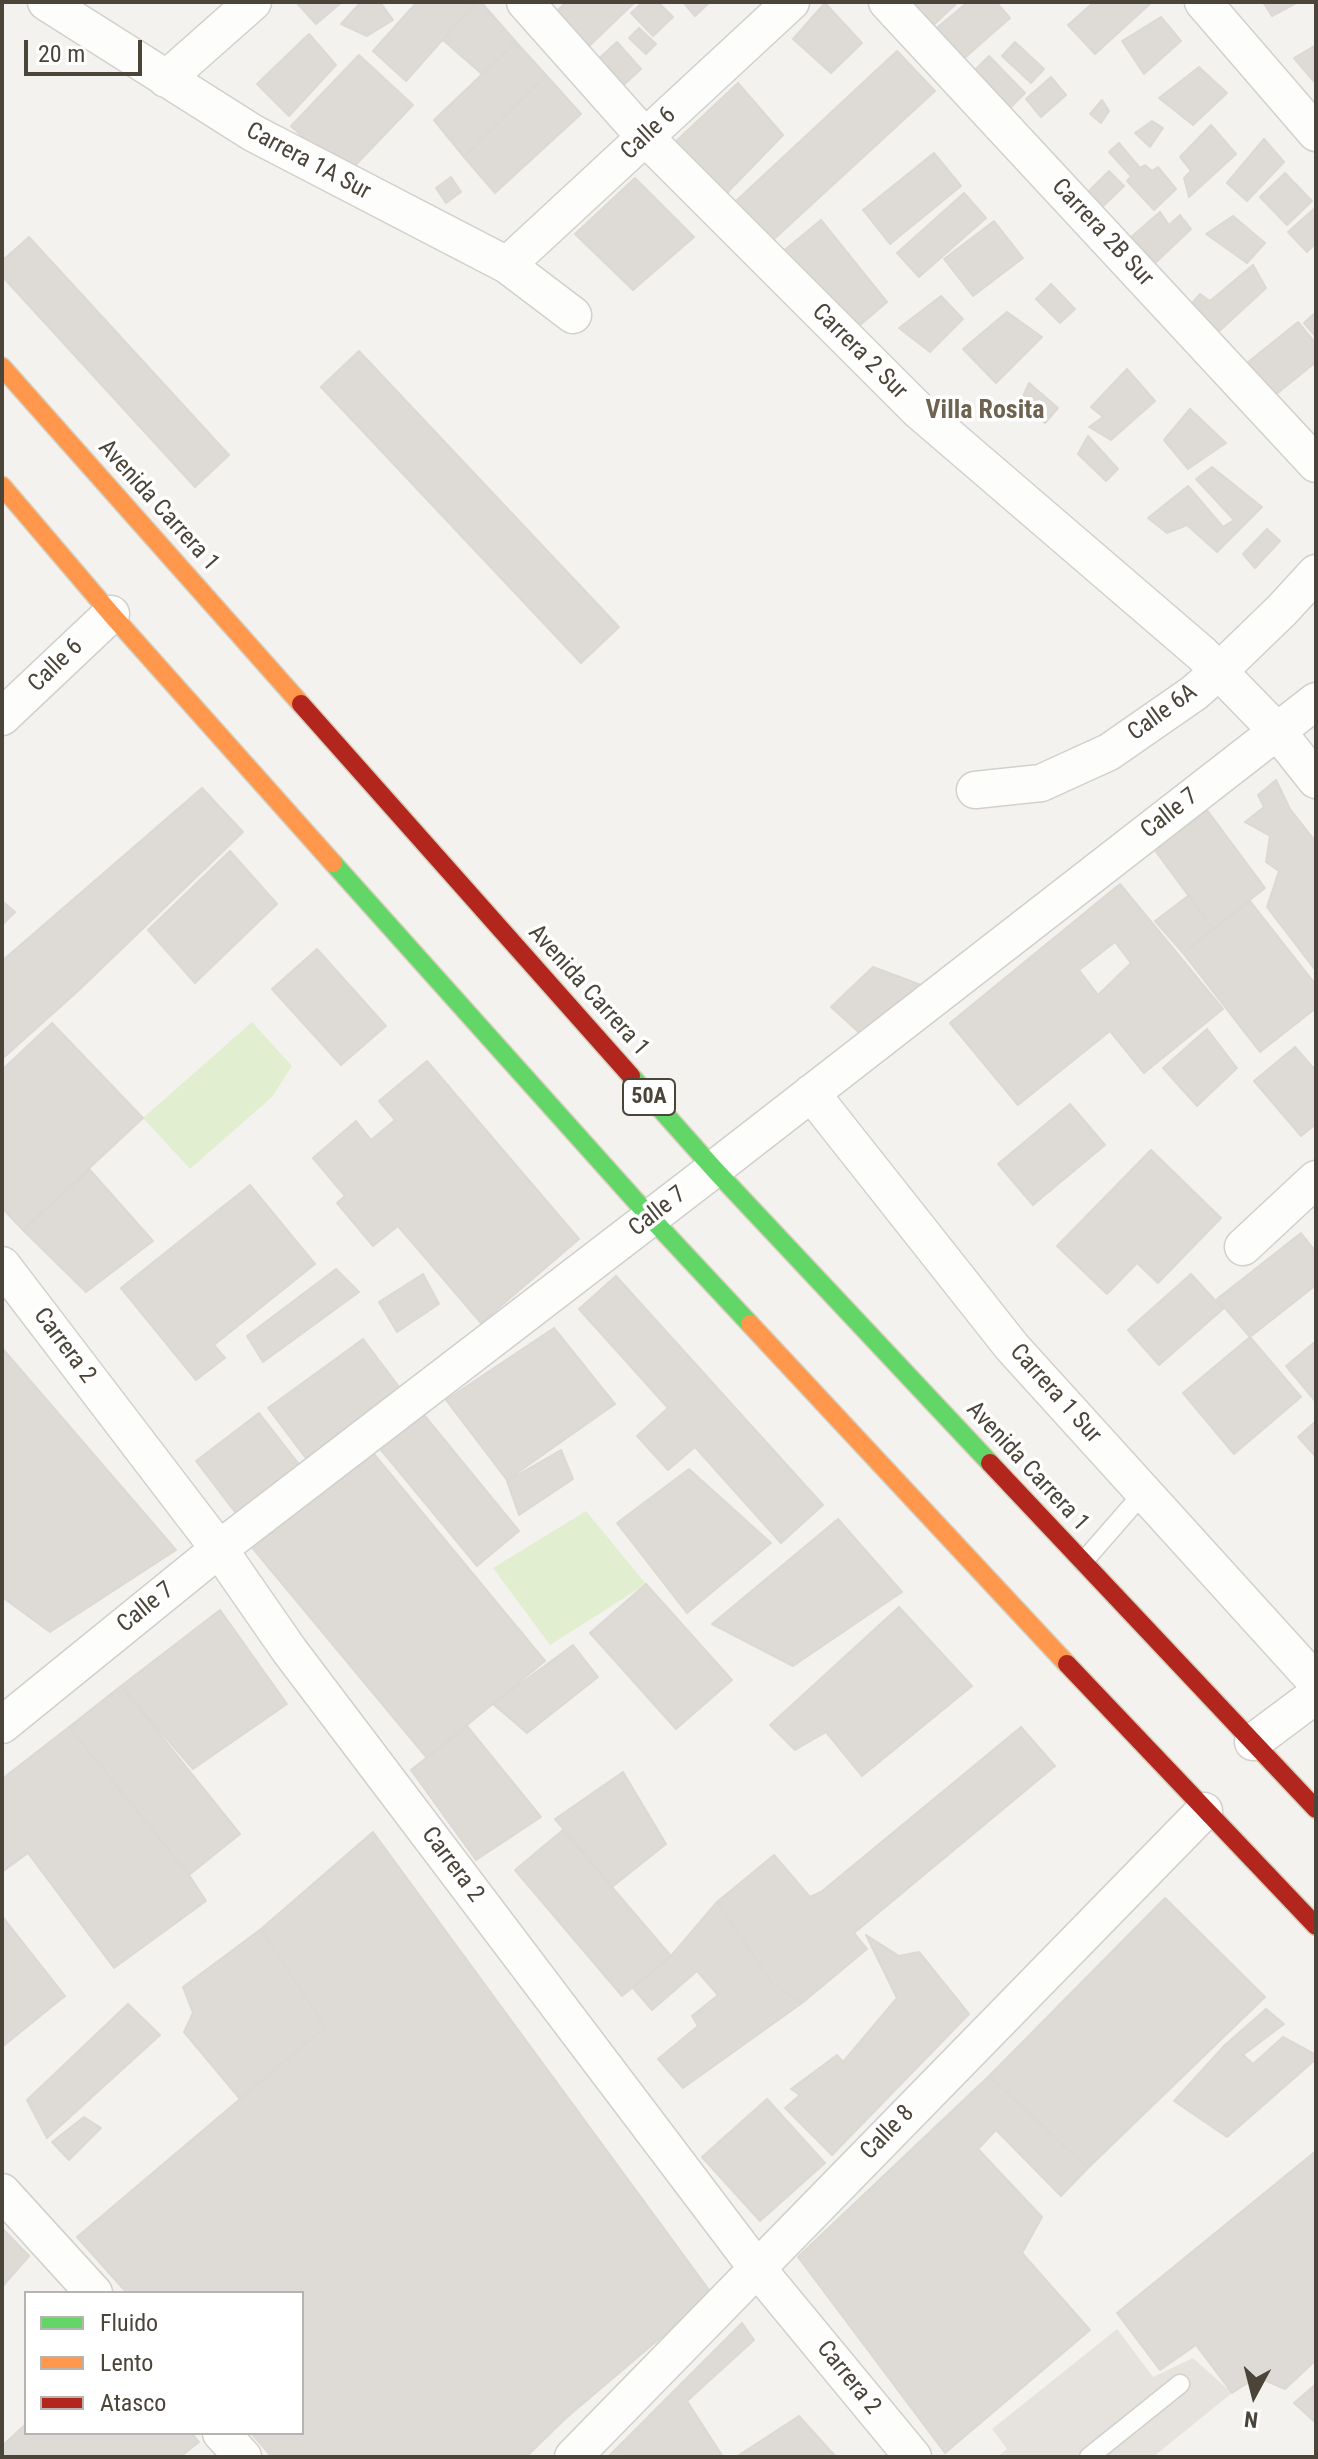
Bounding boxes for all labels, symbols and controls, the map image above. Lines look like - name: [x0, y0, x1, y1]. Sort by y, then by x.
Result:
- scale bar: [28, 24, 146, 74]
- text: 20 m: [38, 40, 85, 68]
- street label: Calle 6: [616, 101, 682, 167]
- street label: Carrera 1A Sur: [241, 117, 375, 207]
- street label: Carrera 2B Sur: [1045, 173, 1159, 293]
- street label: Carrera 2 Sur: [805, 298, 913, 406]
- district label: Villa Rosita: [926, 395, 1044, 427]
- street label: Avenida Carrera 1: [91, 434, 225, 578]
- street label: Calle 6: [23, 633, 89, 699]
- street label: Calle 6A: [1123, 678, 1203, 748]
- street label: Calle 7: [1136, 783, 1204, 845]
- street label: Avenida Carrera 1: [521, 919, 655, 1063]
- road number: 50A: [623, 1079, 675, 1115]
- street label: Calle 7: [624, 1181, 692, 1243]
- street label: Carrera 2: [26, 1303, 102, 1389]
- street label: Carrera 1 Sur: [1003, 1339, 1107, 1449]
- street label: Avenida Carrera 1: [959, 1396, 1095, 1538]
- street label: Calle 7: [112, 1576, 180, 1640]
- street label: Carrera 2: [414, 1822, 490, 1908]
- street label: Calle 8: [855, 2100, 921, 2166]
- legend: [24, 2291, 304, 2435]
- text: Fluido: [100, 2309, 158, 2337]
- street label: Carrera 2: [810, 2335, 886, 2421]
- text: Lento: [100, 2349, 153, 2377]
- north arrow: [1214, 2355, 1294, 2435]
- text: Atasco: [100, 2389, 166, 2417]
- text: N: [1243, 2406, 1259, 2433]

